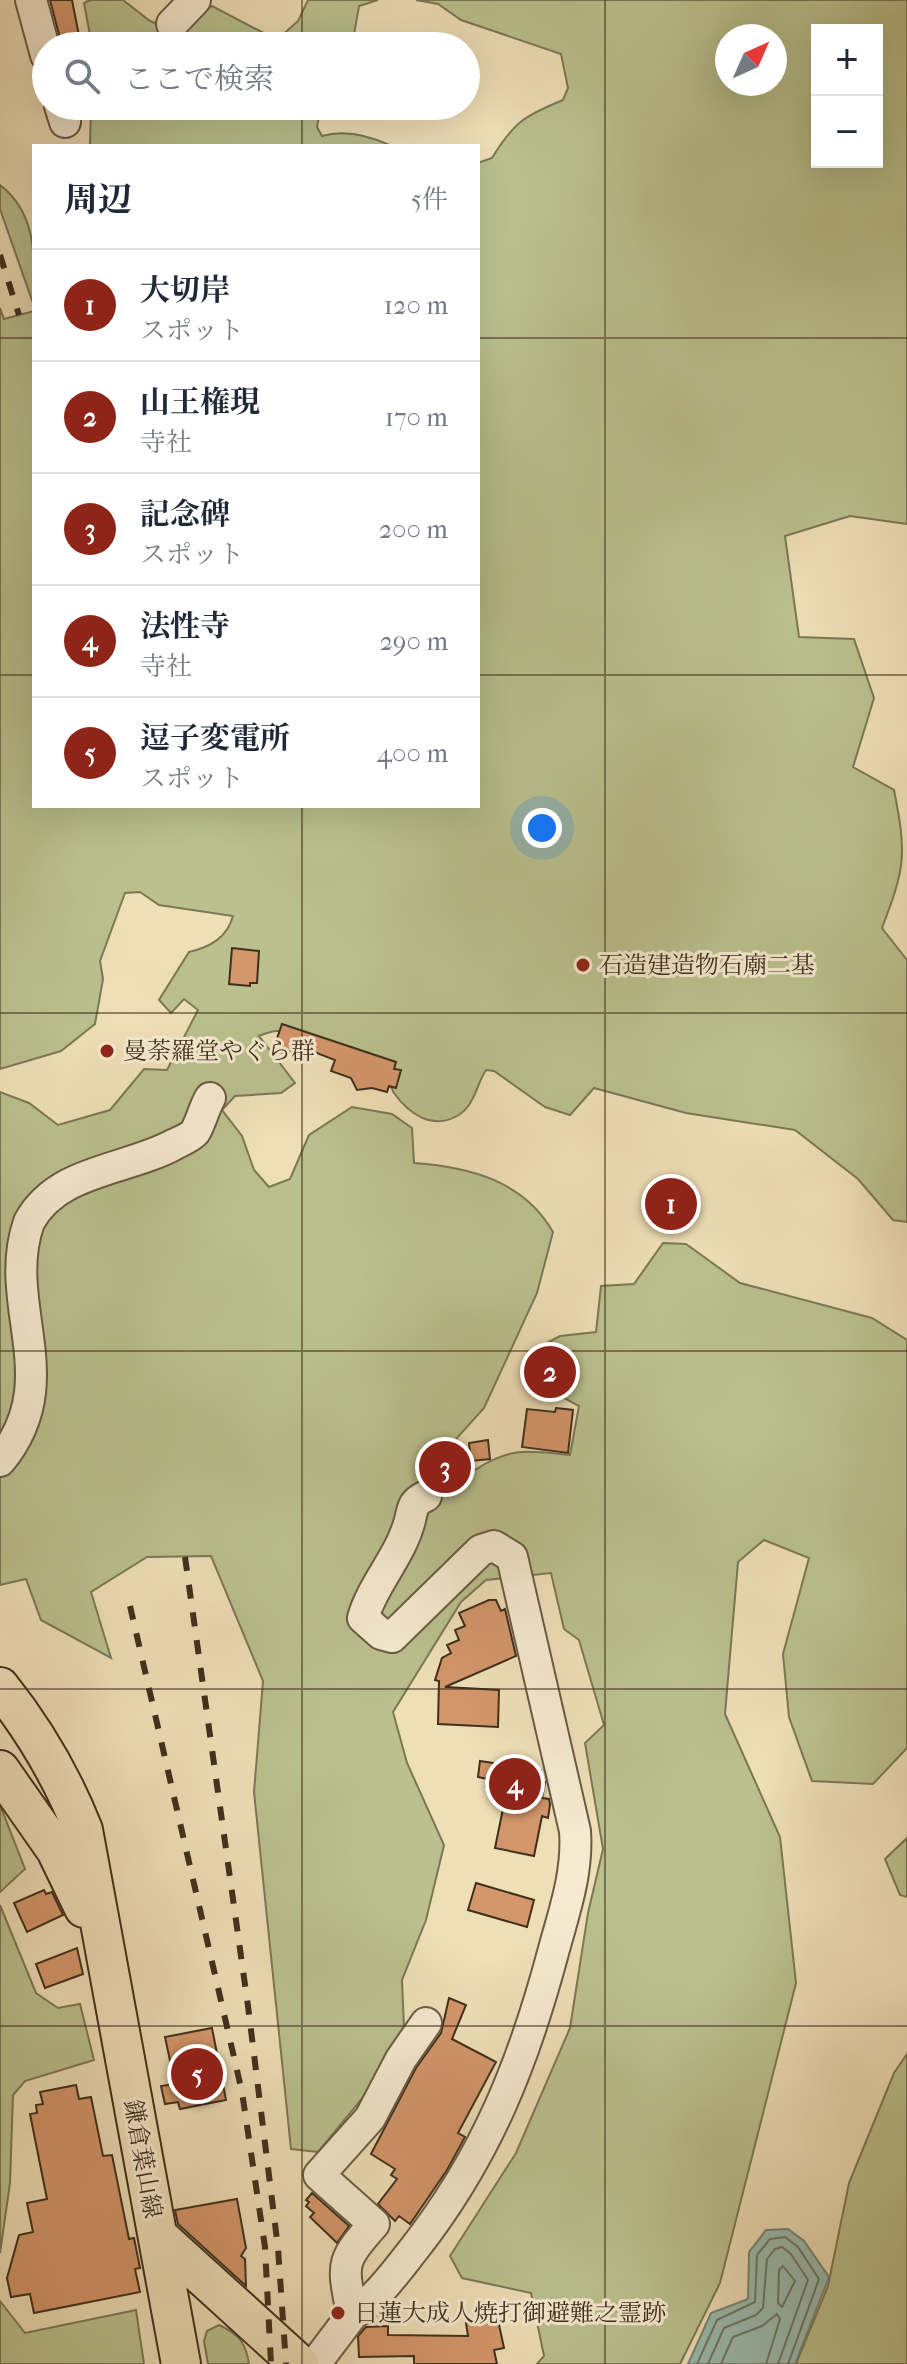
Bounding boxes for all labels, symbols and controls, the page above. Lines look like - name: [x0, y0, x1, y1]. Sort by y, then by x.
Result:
- north arrow: [715, 24, 787, 96]
- map controls: [811, 24, 883, 168]
- button: +: [811, 24, 883, 96]
- search box: [32, 32, 480, 120]
- icon: search: [60, 54, 104, 98]
- text: ここで検索: [124, 62, 274, 97]
- button: −: [811, 96, 883, 168]
- text: 周辺: [64, 180, 132, 220]
- text: 5件: [411, 184, 448, 215]
- text: 大切岸: [140, 273, 230, 308]
- text: 1: [85, 290, 95, 321]
- text: 120 m: [384, 290, 448, 321]
- text: スポット: [140, 315, 244, 346]
- text: 山王権現: [140, 385, 260, 420]
- text: 2: [83, 402, 97, 433]
- text: 170 m: [385, 402, 448, 433]
- text: 寺社: [140, 427, 192, 458]
- text: 記念碑: [140, 497, 230, 532]
- text: 3: [85, 514, 95, 545]
- text: 200 m: [379, 514, 448, 545]
- text: スポット: [140, 539, 244, 570]
- text: 法性寺: [140, 609, 230, 644]
- text: 4: [82, 626, 98, 657]
- text: 290 m: [379, 626, 448, 657]
- text: 寺社: [140, 651, 192, 682]
- text: 逗子変電所: [140, 721, 290, 756]
- text: 5: [84, 738, 96, 769]
- text: 400 m: [377, 738, 448, 769]
- text: スポット: [140, 763, 244, 794]
- your location: [522, 808, 562, 848]
- place label: 石造建造物石廟二基: [599, 951, 815, 979]
- marker: 石造建造物石廟二基: [574, 956, 592, 974]
- place label: 曼荼羅堂やぐら群: [123, 1037, 315, 1065]
- marker: 曼荼羅堂やぐら群: [98, 1042, 116, 1060]
- pin: 1: [645, 1174, 697, 1234]
- pin: 2: [524, 1342, 576, 1402]
- pin: 3: [419, 1437, 471, 1497]
- pin: 4: [489, 1754, 541, 1814]
- pin: 5: [171, 2044, 223, 2104]
- street label: 鎌倉葉山線: [119, 2097, 167, 2221]
- place label: 日蓮大成人焼打御避難之霊跡: [354, 2299, 666, 2327]
- marker: 日蓮大成人焼打御避難之霊跡: [329, 2304, 347, 2322]

